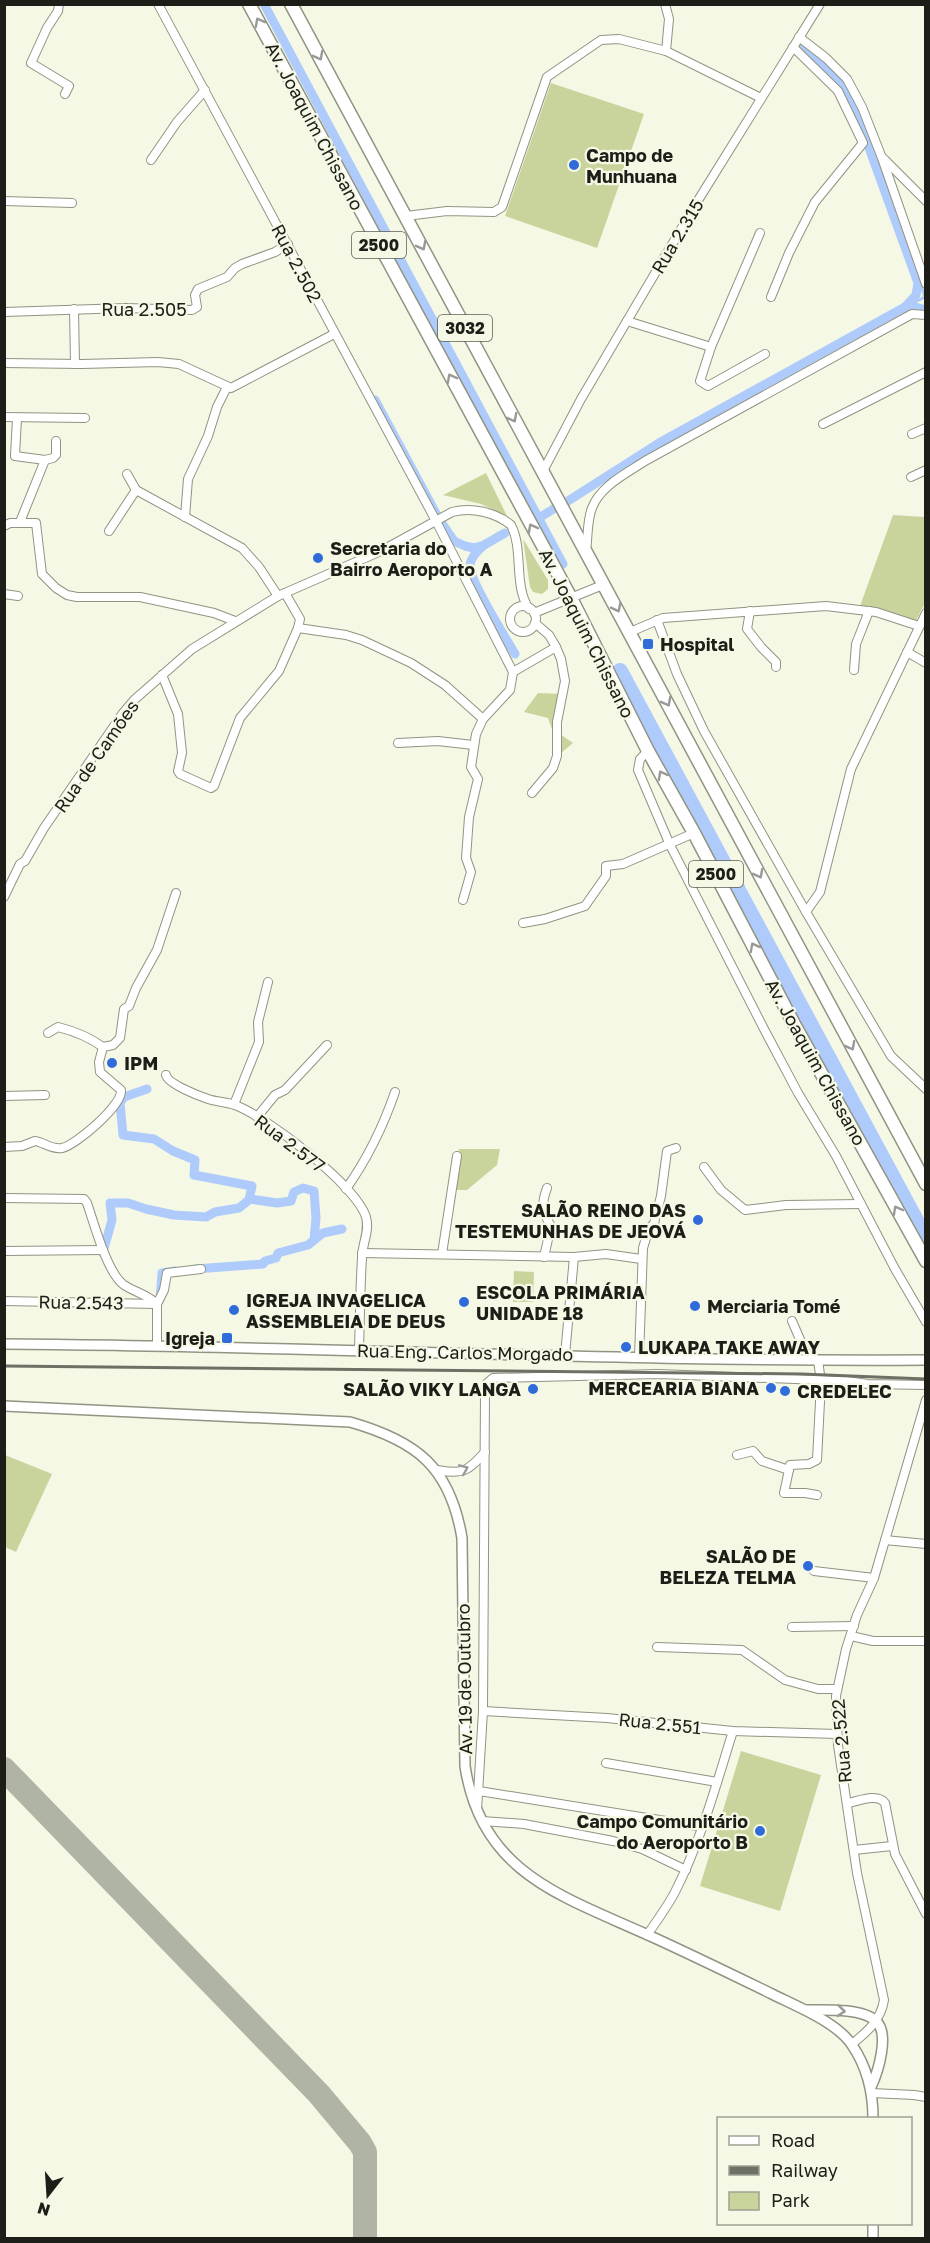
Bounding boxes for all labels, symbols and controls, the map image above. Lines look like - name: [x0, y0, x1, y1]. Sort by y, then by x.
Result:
- one-way arrow: [255, 17, 266, 28]
- street label: Av. Joaquim Chissano: [261, 38, 369, 214]
- one-way arrow: [312, 50, 323, 60]
- place label: Campo de Munhuana: [586, 144, 677, 187]
- marker: Campo de Munhuana: [567, 158, 581, 172]
- street label: Rua 2.315: [646, 195, 708, 277]
- street label: Rua 2.502: [267, 220, 327, 306]
- road number: 2500: [352, 232, 406, 258]
- one-way arrow: [415, 240, 426, 250]
- street label: Rua 2.505: [101, 298, 187, 320]
- road number: 3032: [438, 315, 492, 341]
- one-way arrow: [447, 373, 458, 384]
- one-way arrow: [506, 412, 517, 423]
- one-way arrow: [528, 523, 539, 534]
- place label: Secretaria do Bairro Aeroporto A: [330, 537, 493, 580]
- street label: Av. Joaquim Chissano: [535, 545, 639, 721]
- marker: Secretaria do Bairro Aeroporto A: [311, 551, 325, 565]
- one-way arrow: [610, 601, 621, 612]
- place label: Hospital: [660, 633, 734, 655]
- marker: Hospital: [641, 637, 655, 651]
- street label: Rua de Camões: [49, 695, 143, 817]
- one-way arrow: [660, 696, 671, 706]
- one-way arrow: [657, 771, 669, 781]
- road number: 2500: [689, 861, 743, 887]
- one-way arrow: [752, 867, 763, 878]
- one-way arrow: [750, 942, 761, 953]
- street label: Av. Joaquim Chissano: [761, 975, 871, 1149]
- one-way arrow: [844, 1039, 855, 1050]
- place label: IPM: [124, 1052, 158, 1074]
- marker: IPM: [105, 1056, 119, 1070]
- street label: Rua 2.577: [250, 1109, 330, 1177]
- place label: SALÃO REINO DAS TESTEMUNHAS DE JEOVÁ: [455, 1199, 686, 1242]
- one-way arrow: [893, 1206, 904, 1216]
- marker: SALÃO REINO DAS TESTEMUNHAS DE JEOVÁ: [691, 1213, 705, 1227]
- place label: ESCOLA PRIMÁRIA UNIDADE 18: [476, 1281, 645, 1324]
- place label: IGREJA INVAGELICA ASSEMBLEIA DE DEUS: [246, 1289, 445, 1332]
- street label: Rua 2.543: [38, 1290, 124, 1314]
- marker: ESCOLA PRIMÁRIA UNIDADE 18: [457, 1295, 471, 1309]
- place label: Merciaria Tomé: [707, 1295, 841, 1317]
- marker: Merciaria Tomé: [688, 1299, 702, 1313]
- marker: IGREJA INVAGELICA ASSEMBLEIA DE DEUS: [227, 1303, 241, 1317]
- place label: Igreja: [165, 1327, 215, 1349]
- marker: Igreja: [220, 1331, 234, 1345]
- place label: LUKAPA TAKE AWAY: [638, 1336, 821, 1358]
- street label: Rua Eng. Carlos Morgado: [357, 1339, 573, 1365]
- marker: LUKAPA TAKE AWAY: [619, 1340, 633, 1354]
- place label: MERCEARIA BIANA: [588, 1377, 759, 1399]
- place label: SALÃO VIKY LANGA: [343, 1378, 521, 1400]
- place label: CREDELEC: [797, 1380, 892, 1402]
- marker: MERCEARIA BIANA: [764, 1381, 778, 1395]
- marker: SALÃO VIKY LANGA: [526, 1382, 540, 1396]
- marker: CREDELEC: [778, 1384, 792, 1398]
- one-way arrow: [458, 1464, 469, 1476]
- place label: SALÃO DE BELEZA TELMA: [660, 1545, 796, 1588]
- marker: SALÃO DE BELEZA TELMA: [801, 1559, 815, 1573]
- street label: Av. 19 de Outubro: [452, 1603, 476, 1755]
- street label: Rua 2.522: [826, 1698, 856, 1784]
- street label: Rua 2.551: [618, 1708, 703, 1738]
- place label: Campo Comunitário do Aeroporto B: [576, 1810, 748, 1853]
- marker: Campo Comunitário do Aeroporto B: [753, 1824, 767, 1838]
- one-way arrow: [837, 2004, 846, 2017]
- legend: [717, 2117, 912, 2225]
- text: Road: [771, 2129, 815, 2151]
- text: Railway: [771, 2159, 838, 2181]
- north arrow: [18, 2165, 78, 2225]
- text: Park: [771, 2189, 810, 2211]
- text: N: [35, 2198, 52, 2221]

